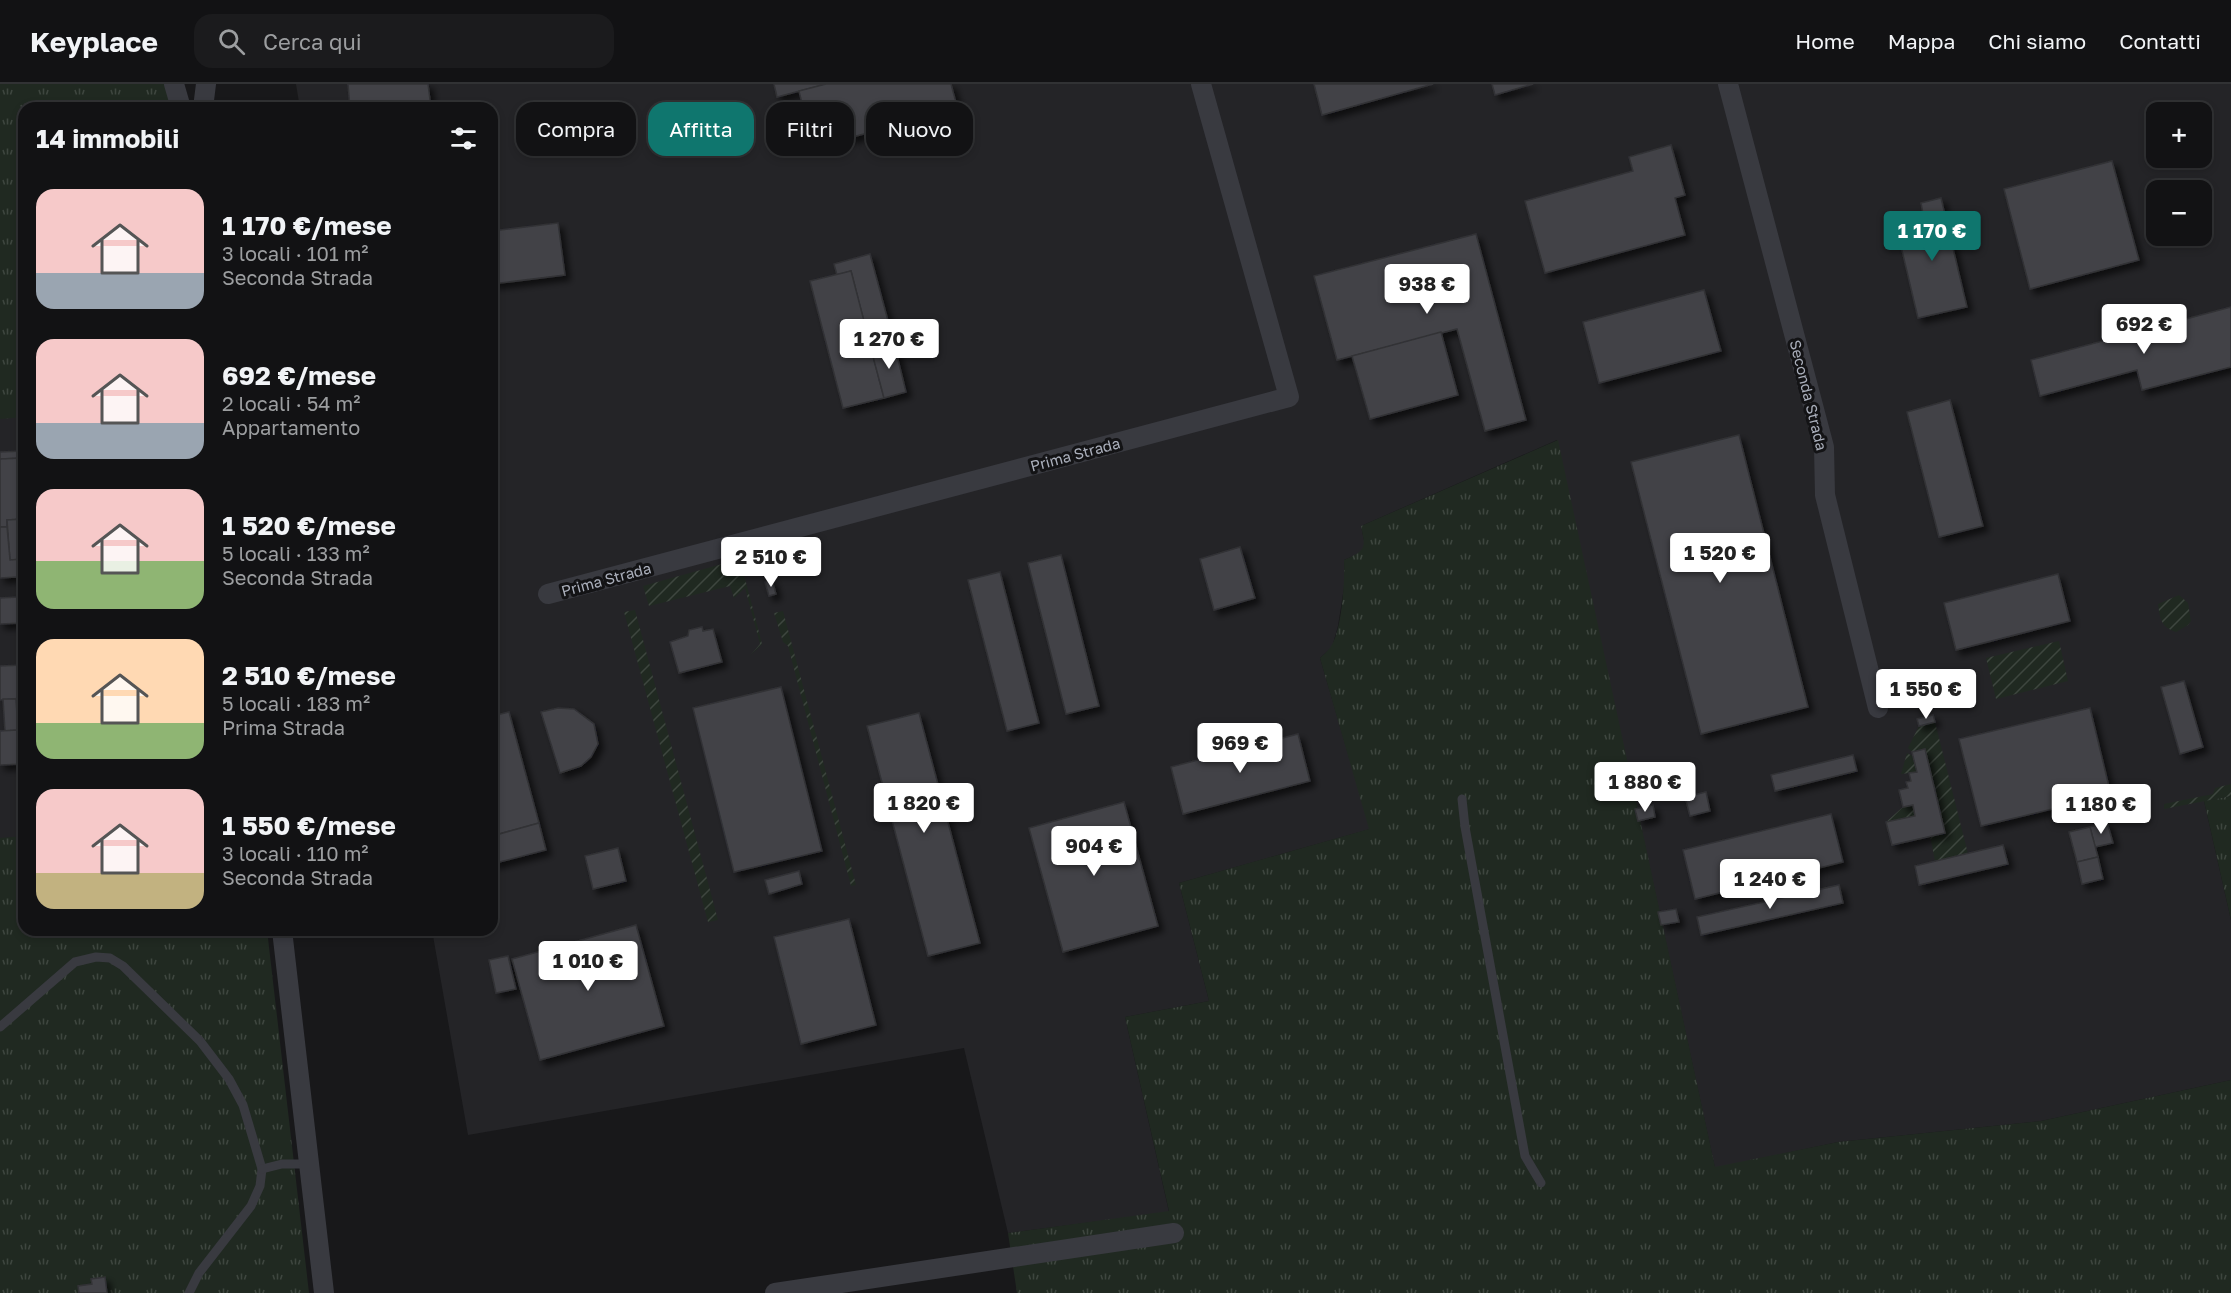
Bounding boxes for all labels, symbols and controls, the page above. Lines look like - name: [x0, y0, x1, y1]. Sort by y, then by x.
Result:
- search box: [194, 14, 614, 68]
- text: Keyplace: [30, 25, 158, 58]
- icon: search: [215, 25, 248, 58]
- text: Cerca qui: [263, 28, 362, 55]
- text: Home: [1795, 28, 1855, 54]
- text: Mappa: [1888, 28, 1955, 54]
- text: Chi siamo: [1988, 28, 2086, 54]
- text: Contatti: [2119, 28, 2201, 54]
- chip: Compra: [516, 102, 636, 156]
- chip: Affitta: [648, 102, 754, 156]
- chip: Filtri: [766, 102, 854, 156]
- chip: Nuovo: [866, 102, 973, 156]
- map controls: [2146, 102, 2212, 246]
- button: +: [2146, 102, 2212, 168]
- icon: filters: [447, 122, 480, 155]
- text: 14 immobili: [36, 123, 179, 154]
- button: −: [2146, 180, 2212, 246]
- text: 1 170 €/mese: [222, 210, 392, 241]
- pin: 1 170 €: [1877, 211, 1987, 262]
- icon: home: [84, 213, 156, 285]
- text: 1 170 €: [1898, 218, 1966, 242]
- text: 3 locali · 101 m²: [222, 241, 369, 265]
- pin: 938 €: [1385, 264, 1469, 315]
- text: Seconda Strada: [222, 265, 373, 289]
- text: 938 €: [1399, 271, 1455, 295]
- pin: 692 €: [2102, 304, 2186, 355]
- text: 692 €: [2116, 311, 2172, 335]
- pin: 1 270 €: [834, 319, 944, 370]
- text: 1 270 €: [854, 326, 924, 350]
- street label: Seconda Strada: [1787, 338, 1831, 452]
- text: 692 €/mese: [222, 360, 376, 391]
- icon: home: [84, 363, 156, 435]
- text: 2 locali · 54 m²: [222, 391, 360, 415]
- text: Appartamento: [222, 415, 360, 439]
- street label: Prima Strada: [1028, 433, 1122, 475]
- text: 1 520 €/mese: [222, 510, 396, 541]
- icon: home: [84, 513, 156, 585]
- pin: 1 520 €: [1665, 533, 1775, 584]
- pin: 2 510 €: [716, 537, 826, 588]
- text: 1 520 €: [1684, 540, 1756, 564]
- text: 5 locali · 133 m²: [222, 541, 370, 565]
- text: 2 510 €: [735, 544, 807, 568]
- street label: Prima Strada: [559, 558, 653, 600]
- text: Seconda Strada: [222, 565, 373, 589]
- text: 2 510 €/mese: [222, 660, 396, 691]
- icon: home: [84, 663, 156, 735]
- pin: 1 550 €: [1871, 669, 1981, 720]
- text: 1 550 €: [1890, 676, 1962, 700]
- text: 5 locali · 183 m²: [222, 691, 370, 715]
- text: Prima Strada: [222, 715, 345, 739]
- pin: 969 €: [1198, 723, 1282, 774]
- text: 969 €: [1211, 730, 1269, 754]
- pin: 1 880 €: [1590, 762, 1700, 813]
- text: 1 880 €: [1609, 769, 1682, 793]
- pin: 1 820 €: [869, 783, 979, 834]
- pin: 1 180 €: [2046, 784, 2156, 835]
- text: 1 820 €: [888, 790, 960, 814]
- text: 1 180 €: [2066, 791, 2136, 815]
- text: 1 550 €/mese: [222, 810, 396, 841]
- icon: home: [84, 813, 156, 885]
- pin: 904 €: [1052, 826, 1136, 877]
- text: 904 €: [1065, 833, 1123, 857]
- text: 3 locali · 110 m²: [222, 841, 369, 865]
- pin: 1 240 €: [1715, 859, 1825, 910]
- text: Seconda Strada: [222, 865, 373, 889]
- text: 1 240 €: [1734, 866, 1806, 890]
- pin: 1 010 €: [533, 941, 643, 992]
- text: 1 010 €: [553, 948, 623, 972]

